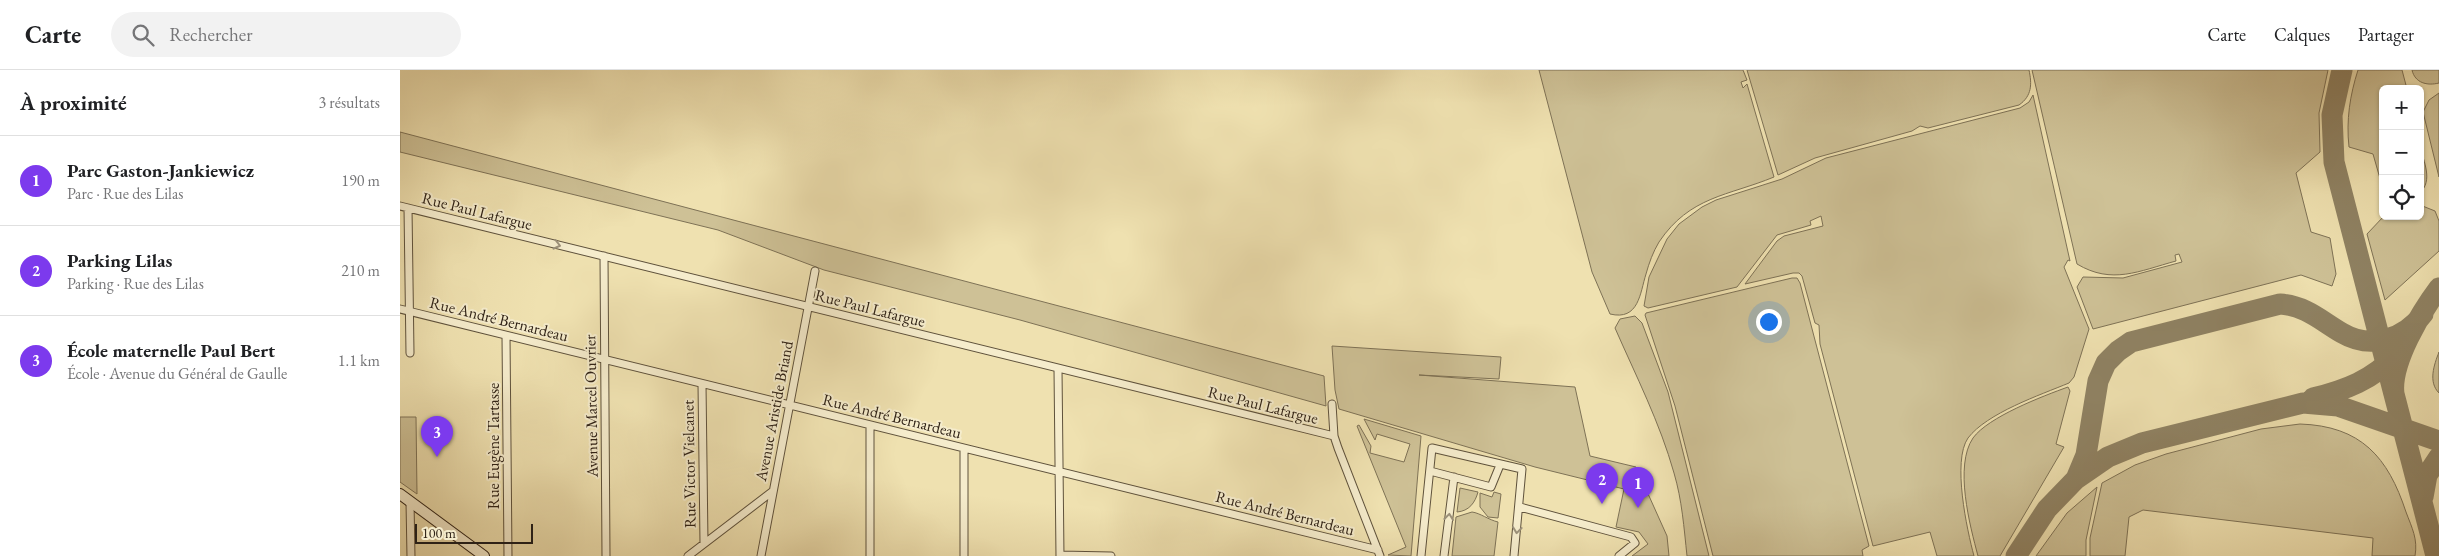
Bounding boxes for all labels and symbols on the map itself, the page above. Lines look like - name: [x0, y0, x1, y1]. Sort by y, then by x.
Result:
- street label: Rue Paul Lafargue: [420, 187, 534, 235]
- one-way arrow: [553, 239, 562, 250]
- street label: Rue Paul Lafargue: [813, 284, 927, 332]
- street label: Rue André Bernardeau: [428, 292, 571, 347]
- your location: [1756, 309, 1782, 335]
- street label: Avenue Marcel Ouvrier: [579, 334, 603, 479]
- street label: Avenue Aristide Briand: [750, 338, 798, 484]
- street label: Rue Paul Lafargue: [1206, 381, 1320, 429]
- street label: Rue Eugène Tartasse: [483, 383, 504, 509]
- street label: Rue André Bernardeau: [821, 389, 964, 444]
- street label: Rue Victor Vielcanet: [677, 400, 701, 528]
- pin: 3: [421, 416, 453, 457]
- pin: 2: [1586, 463, 1618, 504]
- pin: 1: [1622, 467, 1654, 508]
- street label: Rue André Bernardeau: [1214, 486, 1357, 541]
- one-way arrow: [1443, 512, 1454, 520]
- scale bar: [415, 521, 532, 544]
- one-way arrow: [1512, 526, 1523, 534]

